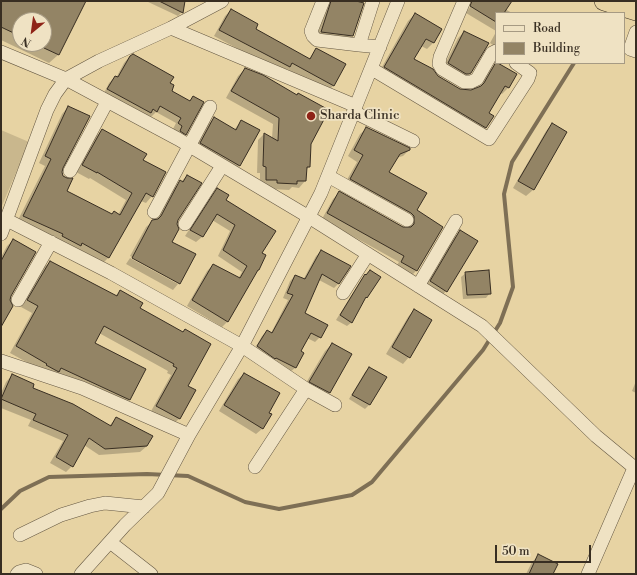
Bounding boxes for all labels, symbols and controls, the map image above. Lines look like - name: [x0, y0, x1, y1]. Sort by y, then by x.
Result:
- north arrow: [12, 12, 52, 52]
- legend: [495, 12, 625, 64]
- text: Road: [533, 21, 561, 36]
- text: N: [19, 33, 34, 50]
- text: Building: [533, 41, 580, 56]
- place label: Sharda Clinic: [320, 108, 400, 124]
- marker: Sharda Clinic: [305, 110, 317, 122]
- scale bar: [497, 537, 593, 563]
- text: 50 m: [502, 544, 530, 559]

